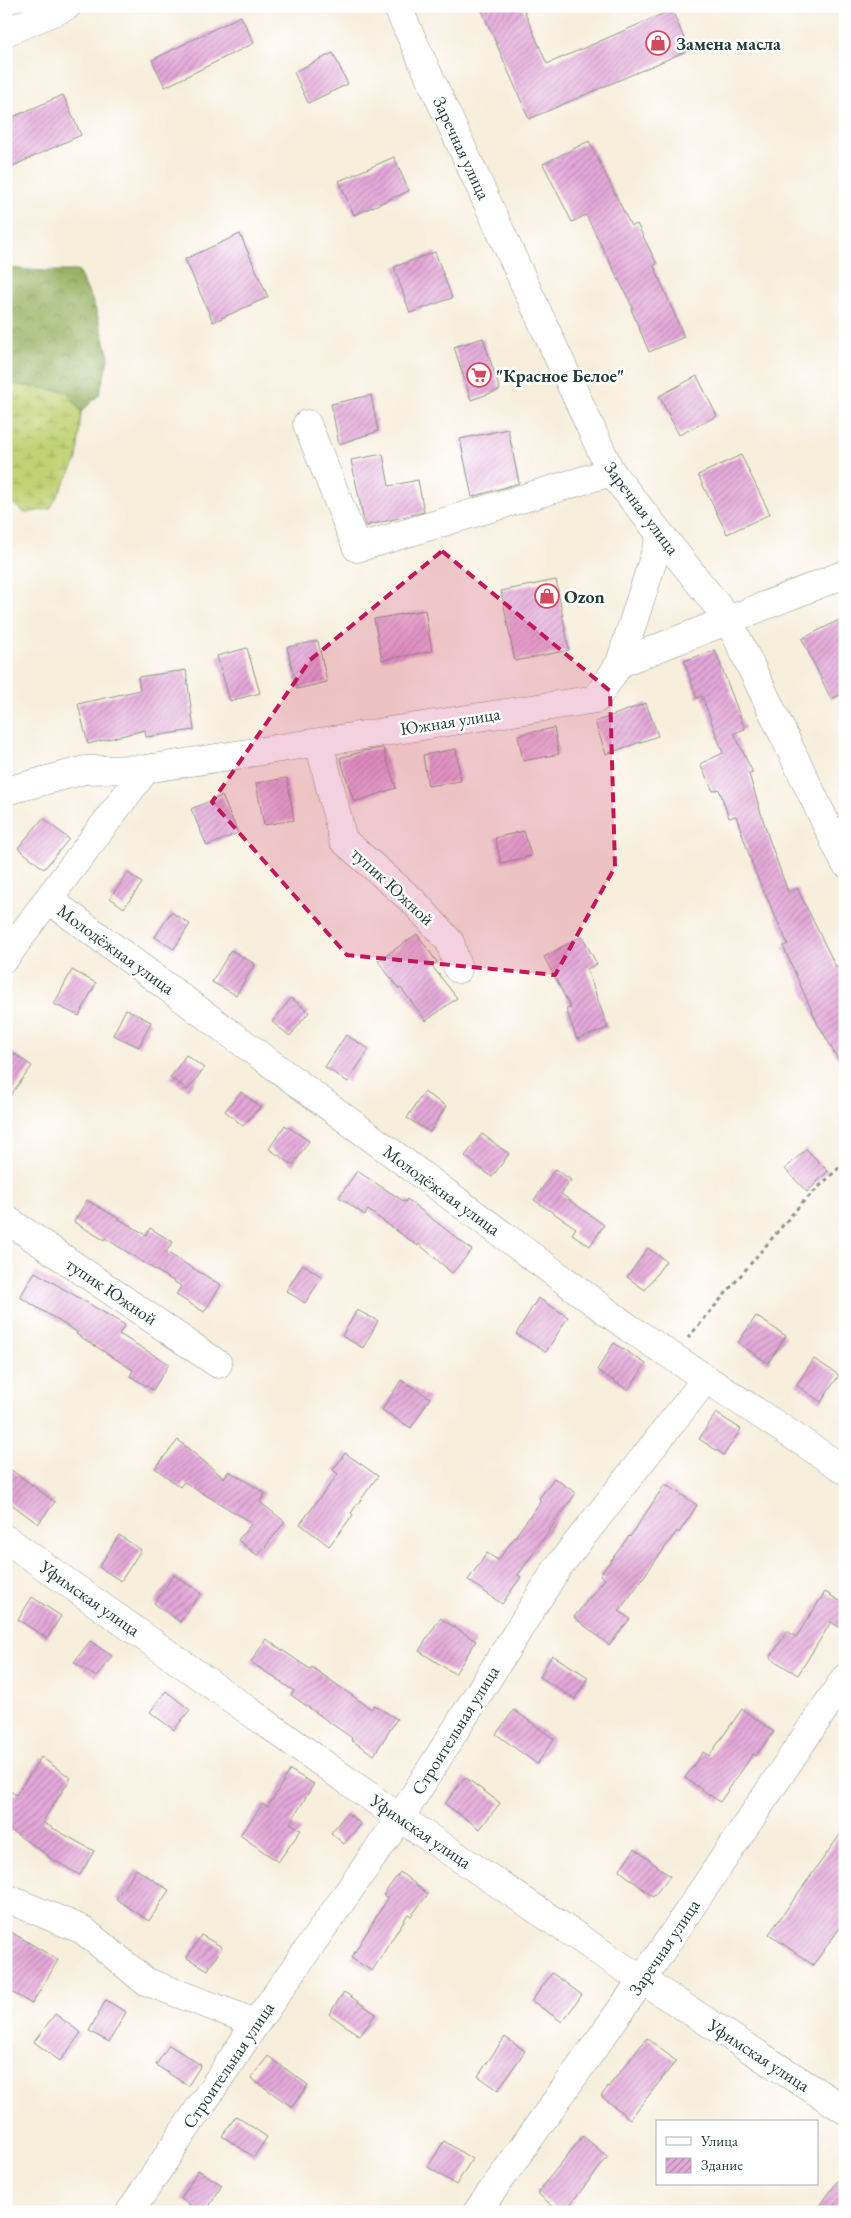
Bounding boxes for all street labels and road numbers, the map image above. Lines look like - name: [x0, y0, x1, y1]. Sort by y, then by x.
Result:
- street label: Заречная улица: [428, 93, 496, 204]
- street label: Заречная улица: [599, 457, 685, 560]
- street label: Южная улица: [398, 702, 503, 740]
- street label: тупик Южной: [347, 842, 440, 931]
- street label: Молодёжная улица: [53, 899, 180, 1000]
- street label: Молодёжная улица: [379, 1140, 506, 1241]
- street label: тупик Южной: [62, 1252, 162, 1330]
- street label: Уфимская улица: [35, 1554, 145, 1641]
- street label: Строительная улица: [406, 1660, 504, 1799]
- street label: Уфимская улица: [365, 1788, 477, 1874]
- street label: Заречная улица: [623, 1894, 705, 1999]
- street label: Строительная улица: [177, 1996, 279, 2133]
- street label: Уфимская улица: [703, 2013, 815, 2097]

